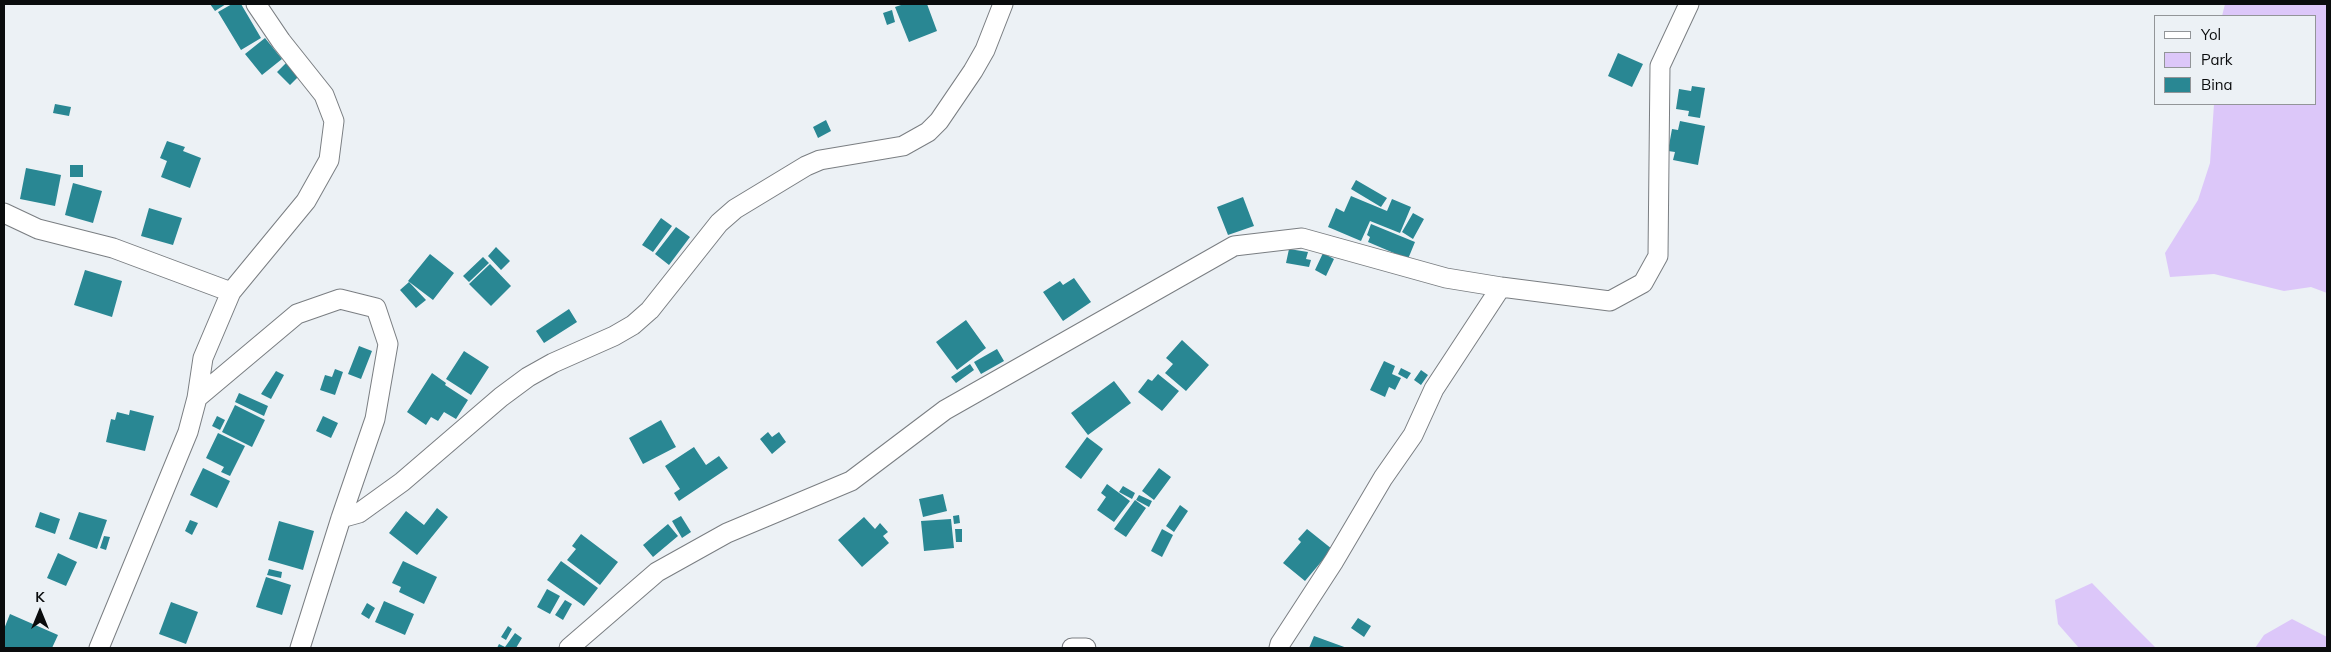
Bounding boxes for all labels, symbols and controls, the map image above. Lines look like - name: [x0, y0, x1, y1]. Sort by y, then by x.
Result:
- legend: [2154, 15, 2316, 105]
- text: Yol: [2201, 25, 2221, 44]
- text: Park: [2201, 50, 2233, 69]
- text: Bina: [2201, 75, 2233, 94]
- north arrow: [15, 587, 65, 637]
- text: K: [35, 588, 45, 606]

